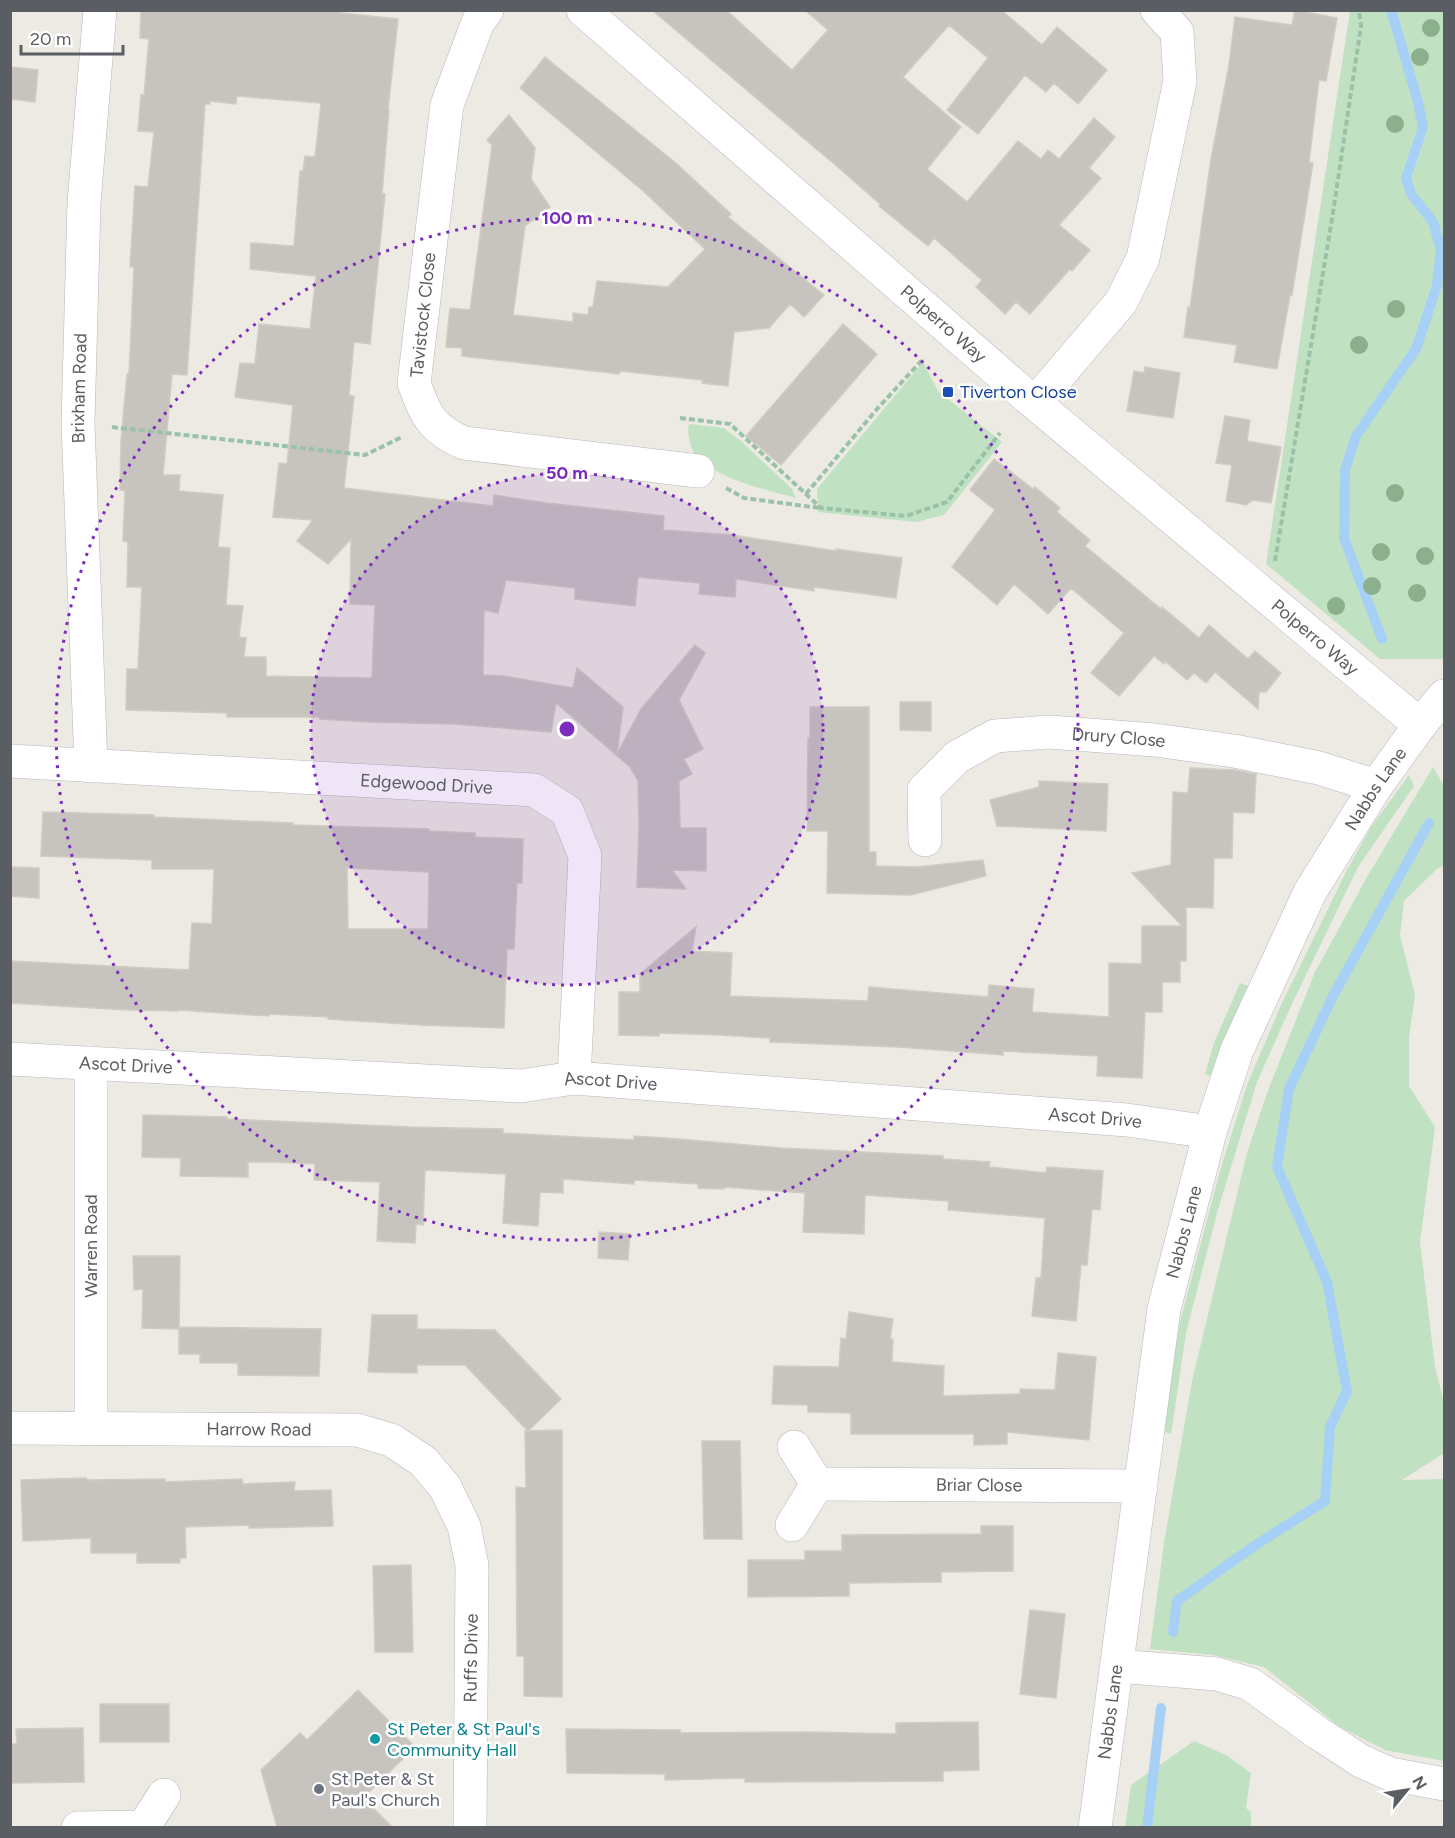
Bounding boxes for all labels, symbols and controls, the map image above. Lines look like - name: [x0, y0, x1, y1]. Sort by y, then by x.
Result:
- scale bar: [21, 18, 123, 56]
- text: 20 m: [30, 28, 71, 50]
- text: 100 m: [542, 207, 592, 229]
- street label: Tavistock Close: [406, 251, 441, 379]
- street label: Polperro Way: [896, 280, 992, 368]
- street label: Brixham Road: [67, 333, 91, 444]
- place label: Tiverton Close: [960, 381, 1077, 403]
- marker: Tiverton Close: [941, 385, 955, 399]
- text: 50 m: [546, 462, 588, 484]
- street label: Polperro Way: [1267, 594, 1364, 680]
- centre of rings: [557, 719, 577, 739]
- street label: Drury Close: [1071, 723, 1167, 752]
- street label: Nabbs Lane: [1340, 743, 1411, 835]
- street label: Edgewood Drive: [359, 769, 493, 799]
- street label: Ascot Drive: [78, 1052, 173, 1079]
- street label: Ascot Drive: [562, 1067, 658, 1095]
- street label: Ascot Drive: [1048, 1103, 1144, 1133]
- street label: Nabbs Lane: [1161, 1183, 1207, 1281]
- street label: Warren Road: [80, 1194, 102, 1298]
- street label: Harrow Road: [206, 1418, 312, 1441]
- street label: Briar Close: [936, 1474, 1023, 1496]
- street label: Ruffs Drive: [459, 1613, 483, 1703]
- street label: Nabbs Lane: [1093, 1663, 1128, 1761]
- place label: St Peter & St Paul's Community Hall: [387, 1718, 540, 1761]
- marker: St Peter & St Paul's Community Hall: [368, 1732, 382, 1746]
- north arrow: [1377, 1760, 1437, 1820]
- place label: St Peter & St Paul's Church: [331, 1768, 440, 1811]
- text: N: [1408, 1773, 1431, 1793]
- marker: St Peter & St Paul's Church: [312, 1782, 326, 1796]

